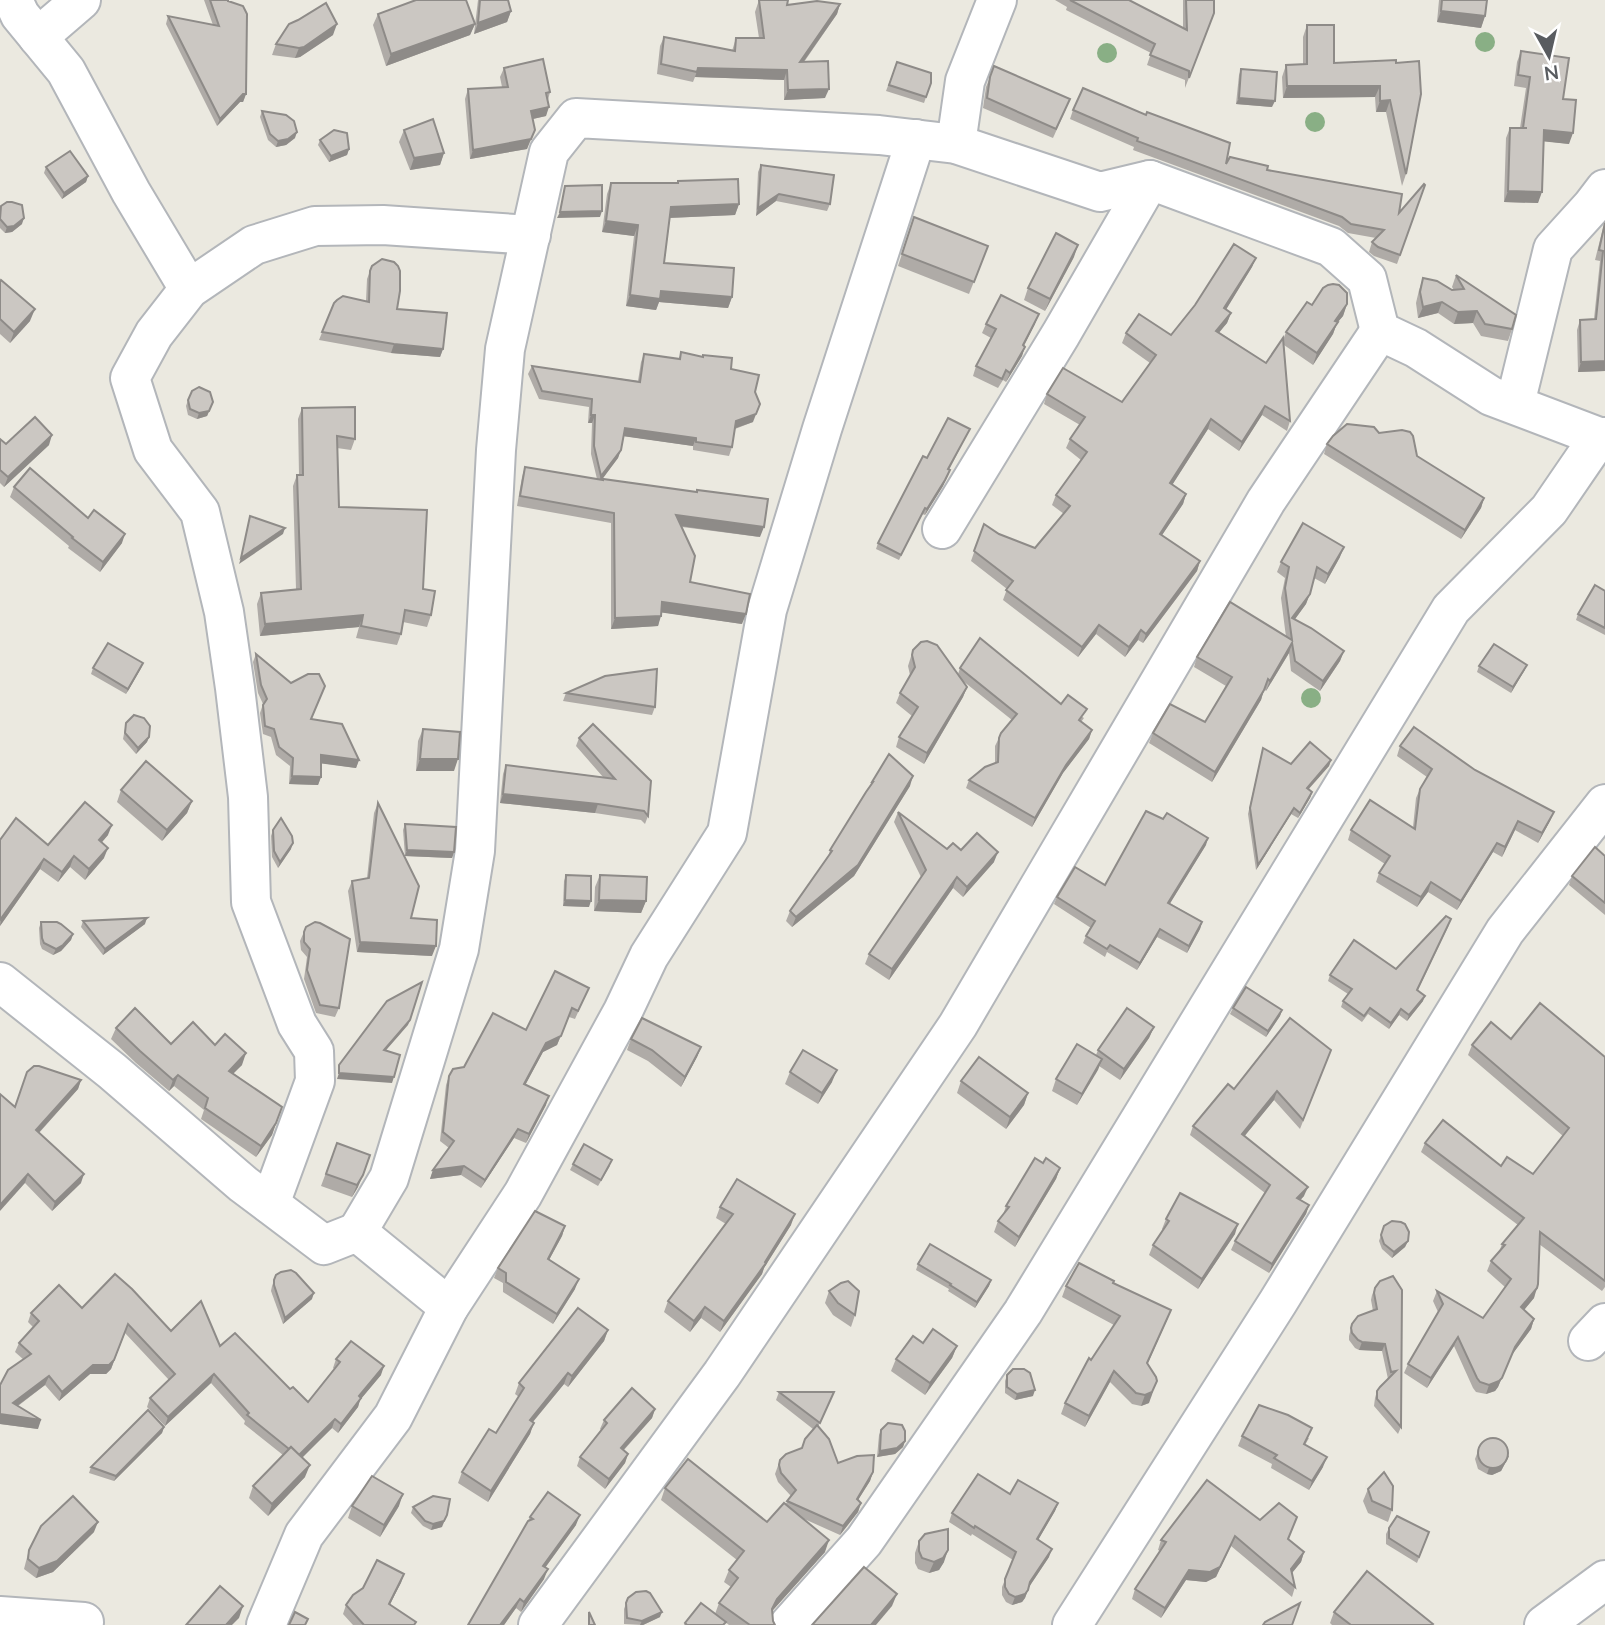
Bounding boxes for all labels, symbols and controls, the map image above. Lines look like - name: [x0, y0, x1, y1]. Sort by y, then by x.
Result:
- north arrow: [1514, 21, 1584, 91]
- text: N: [1543, 61, 1560, 86]

